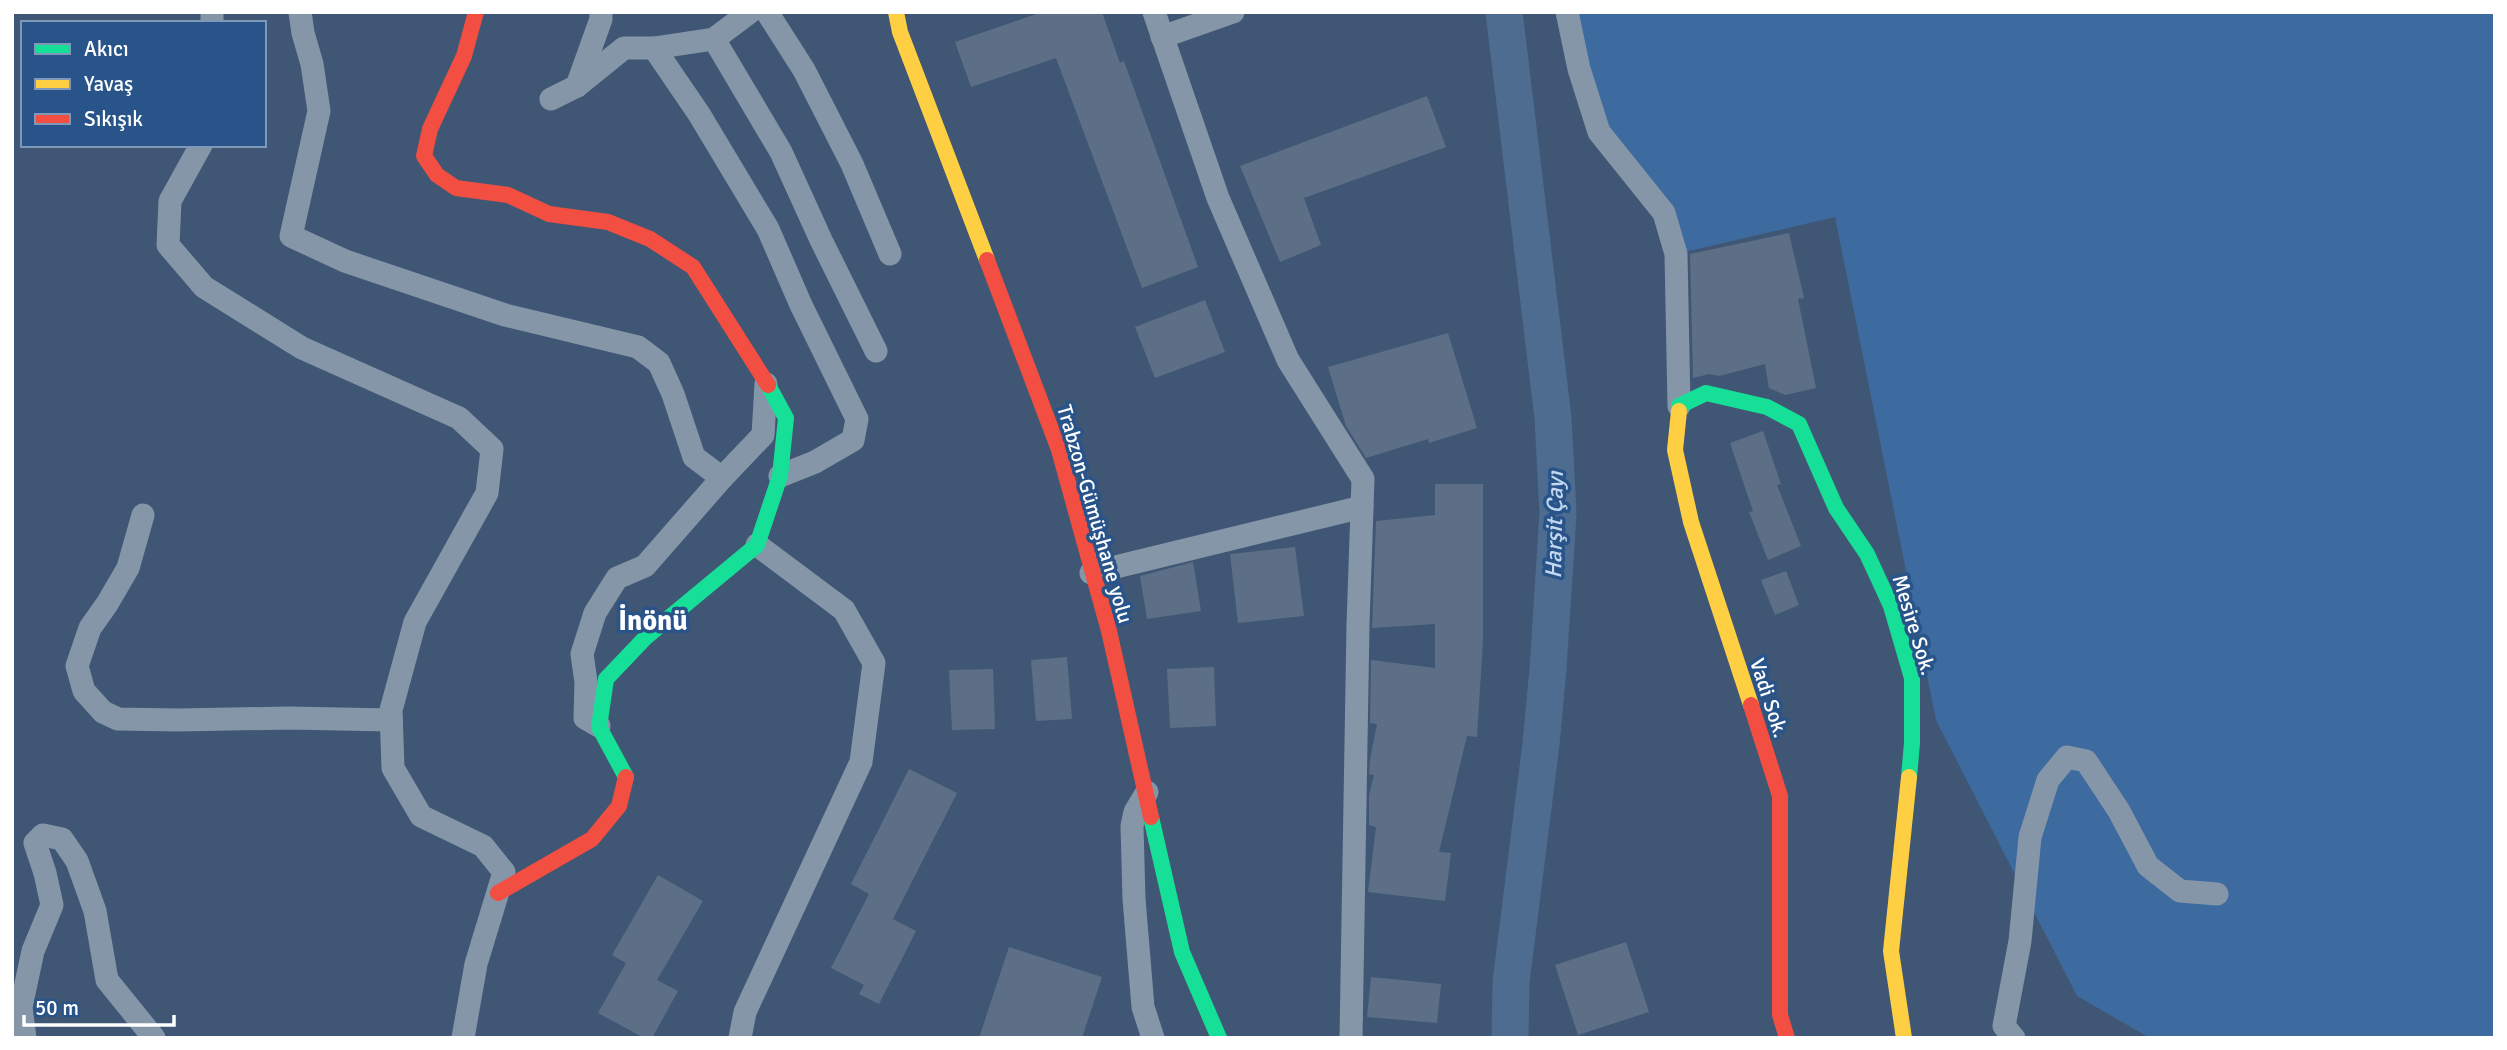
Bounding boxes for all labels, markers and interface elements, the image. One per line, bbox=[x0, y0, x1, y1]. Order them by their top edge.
legend bbox=[21, 21, 266, 147]
text: Akıcı bbox=[84, 36, 129, 62]
text: Yavaş bbox=[84, 71, 133, 97]
text: Sıkışık bbox=[84, 106, 143, 132]
street label: Trabzon-Gümüşhane yolu bbox=[1051, 402, 1139, 626]
water label: Harşit Çayı bbox=[1539, 469, 1570, 579]
street label: Mesire Sok. bbox=[1886, 572, 1942, 678]
district label: İnönü bbox=[618, 604, 688, 638]
street label: Vadi Sok. bbox=[1744, 655, 1794, 741]
scale bar bbox=[24, 984, 175, 1028]
text: 50 m bbox=[35, 995, 79, 1021]

